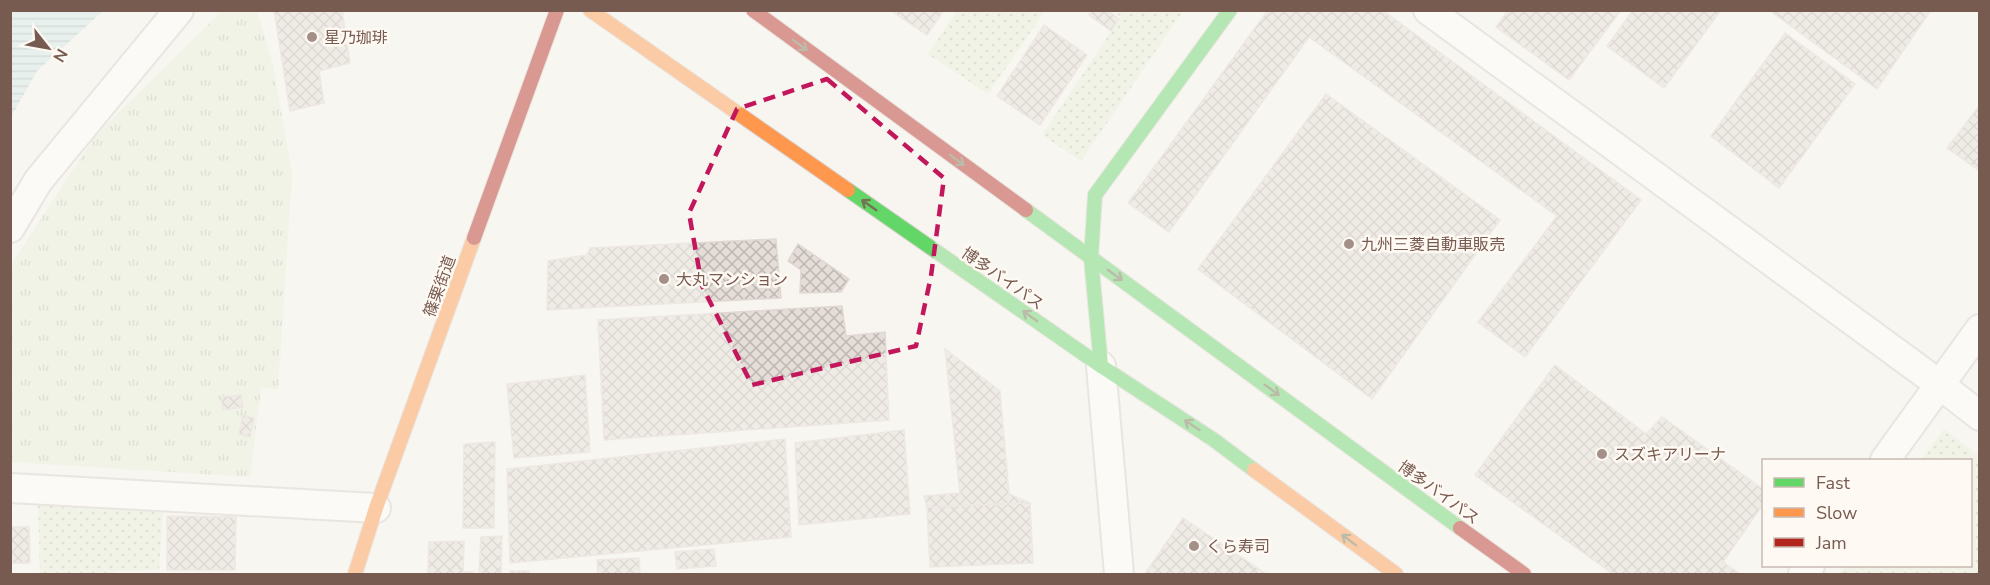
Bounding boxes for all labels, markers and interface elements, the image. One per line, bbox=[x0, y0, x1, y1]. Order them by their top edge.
north arrow bbox=[18, 18, 78, 78]
place label: 星乃珈琲 bbox=[324, 27, 388, 49]
marker: 星乃珈琲 bbox=[305, 30, 319, 44]
one-way arrow bbox=[792, 39, 808, 51]
text: N bbox=[47, 44, 73, 66]
one-way arrow bbox=[949, 154, 965, 166]
one-way arrow bbox=[862, 199, 878, 211]
place label: 九州三菱自動車販売 bbox=[1361, 234, 1505, 256]
marker: 九州三菱自動車販売 bbox=[1342, 237, 1356, 251]
street label: 博多バイパス bbox=[957, 242, 1048, 315]
street label: 篠栗街道 bbox=[419, 253, 461, 320]
place label: 大丸マンション bbox=[676, 269, 788, 291]
one-way arrow bbox=[1106, 269, 1122, 282]
marker: 大丸マンション bbox=[657, 272, 671, 286]
one-way arrow bbox=[1021, 310, 1038, 323]
one-way arrow bbox=[1264, 384, 1280, 397]
one-way arrow bbox=[1184, 419, 1200, 431]
place label: スズキアリーナ bbox=[1614, 444, 1726, 466]
marker: スズキアリーナ bbox=[1595, 447, 1609, 461]
street label: 博多バイパス bbox=[1393, 456, 1484, 530]
legend bbox=[1762, 459, 1972, 567]
text: Fast bbox=[1816, 471, 1851, 495]
text: Slow bbox=[1816, 501, 1857, 525]
text: Jam bbox=[1815, 531, 1847, 555]
one-way arrow bbox=[1342, 533, 1358, 546]
place label: くら寿司 bbox=[1206, 536, 1270, 558]
marker: くら寿司 bbox=[1187, 539, 1201, 553]

